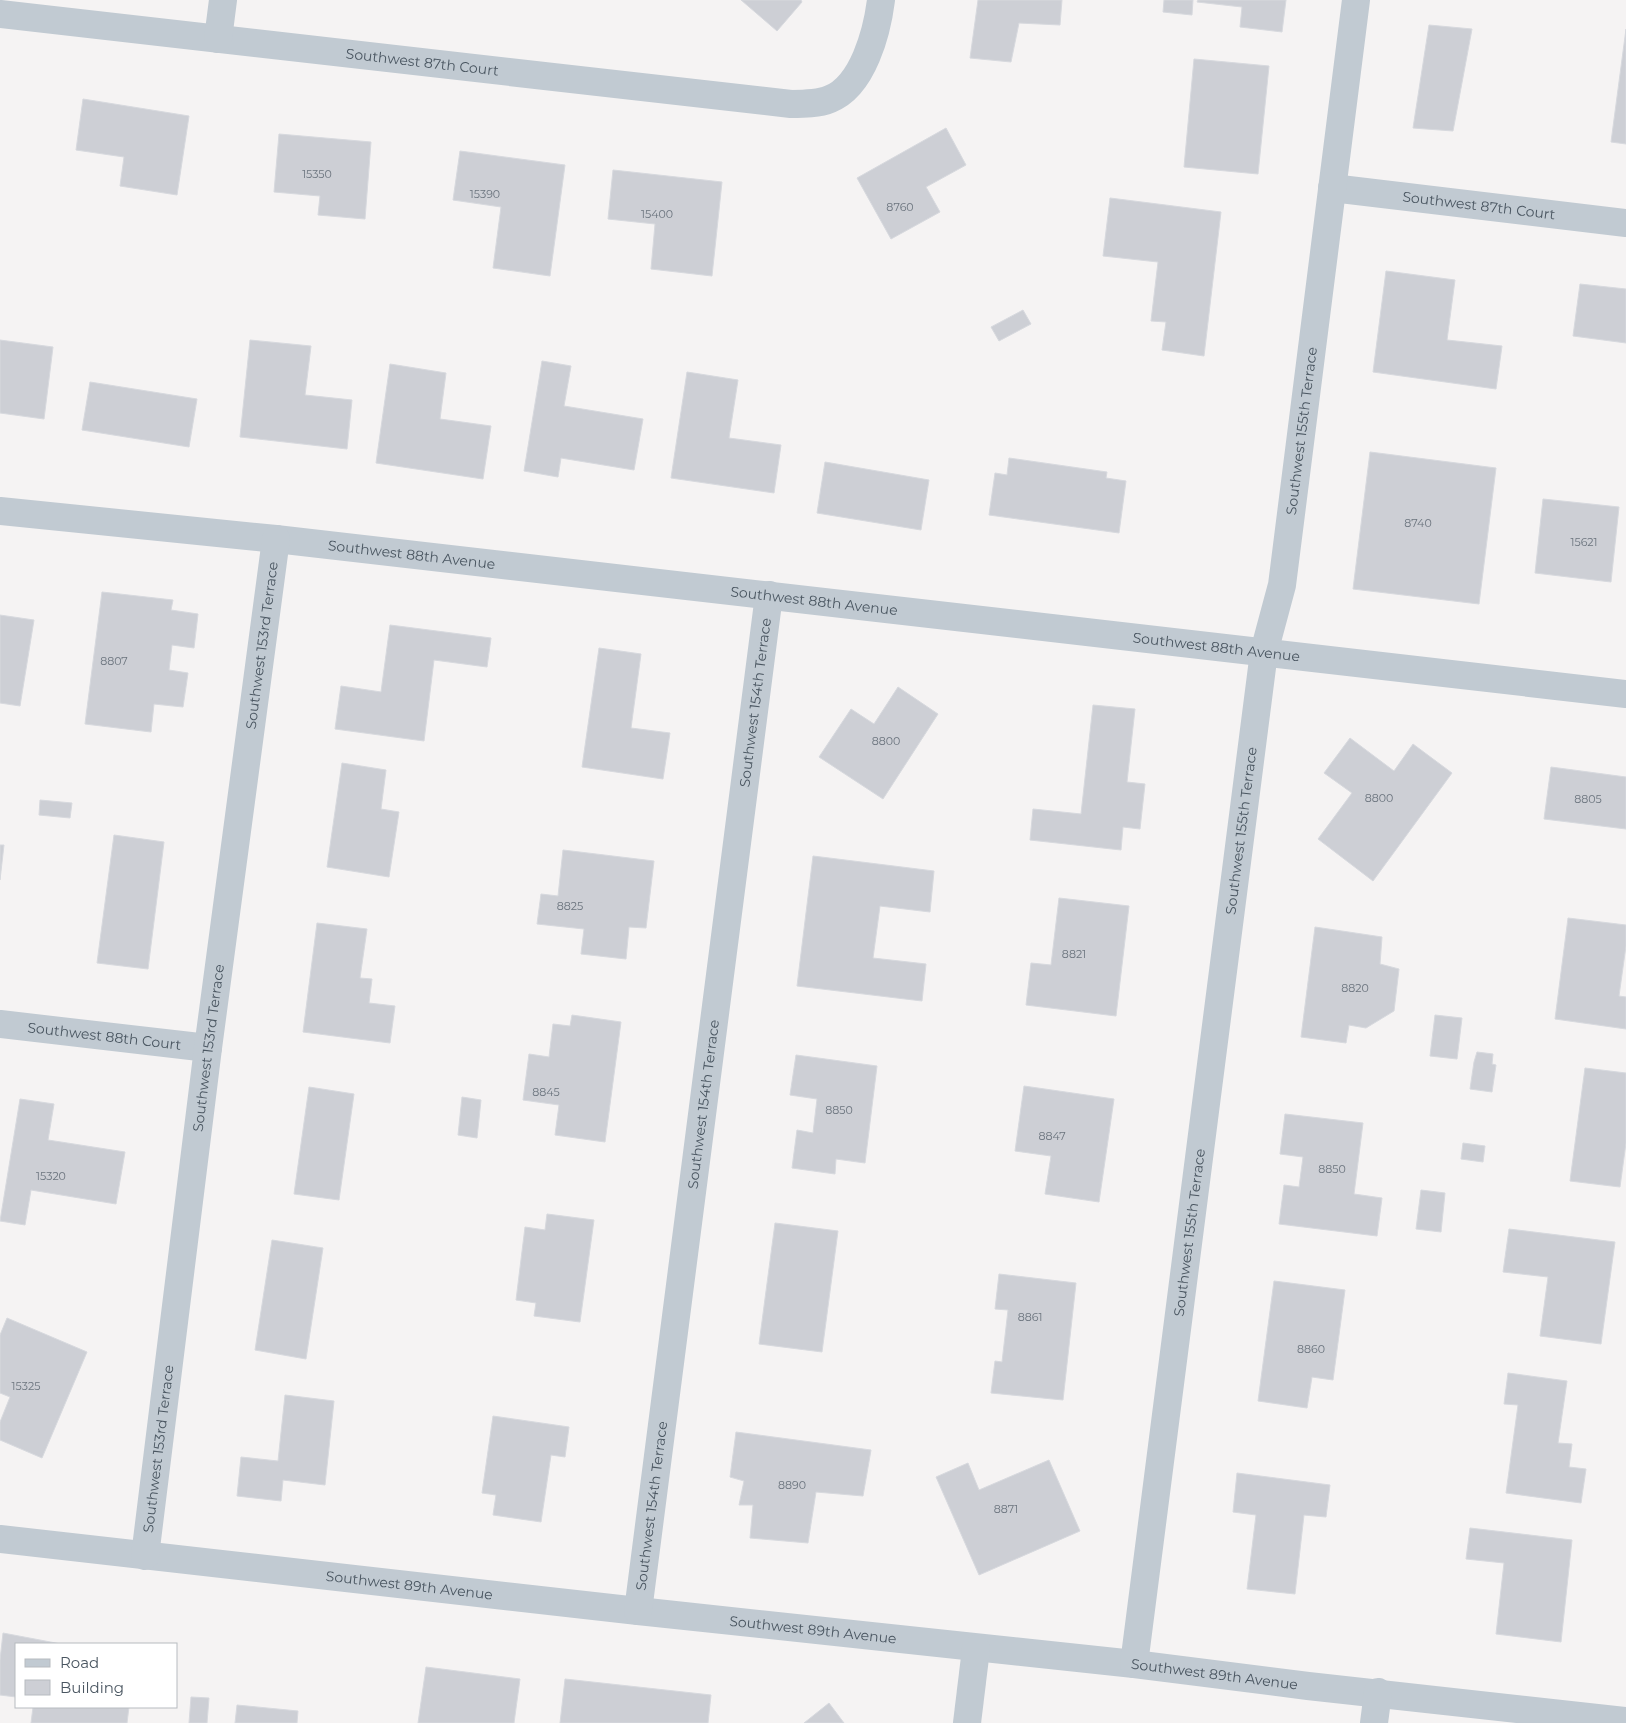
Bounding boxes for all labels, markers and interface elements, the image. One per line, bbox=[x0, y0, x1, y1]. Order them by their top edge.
street label: Southwest 87th Court bbox=[345, 44, 500, 80]
house number: 15350 bbox=[302, 167, 332, 181]
house number: 15390 bbox=[470, 187, 500, 201]
street label: Southwest 87th Court bbox=[1402, 187, 1557, 224]
house number: 8760 bbox=[886, 200, 914, 214]
house number: 15400 bbox=[641, 207, 673, 221]
street label: Southwest 155th Terrace bbox=[1282, 346, 1321, 516]
house number: 8740 bbox=[1404, 516, 1432, 530]
house number: 15621 bbox=[1570, 535, 1598, 549]
street label: Southwest 88th Avenue bbox=[327, 536, 496, 573]
street label: Southwest 153rd Terrace bbox=[242, 561, 282, 730]
street label: Southwest 88th Avenue bbox=[729, 582, 899, 619]
street label: Southwest 154th Terrace bbox=[735, 617, 775, 788]
street label: Southwest 88th Avenue bbox=[1132, 628, 1301, 666]
house number: 8807 bbox=[100, 654, 128, 668]
house number: 8800 bbox=[872, 734, 900, 748]
street label: Southwest 155th Terrace bbox=[1221, 746, 1261, 916]
house number: 8800 bbox=[1365, 791, 1393, 805]
house number: 8805 bbox=[1574, 792, 1602, 806]
house number: 8825 bbox=[557, 899, 583, 913]
house number: 8821 bbox=[1062, 947, 1086, 961]
street label: Southwest 153rd Terrace bbox=[189, 963, 228, 1133]
house number: 8820 bbox=[1341, 981, 1369, 995]
street label: Southwest 88th Court bbox=[26, 1018, 182, 1054]
street label: Southwest 154th Terrace bbox=[684, 1018, 723, 1190]
house number: 8845 bbox=[532, 1085, 560, 1099]
house number: 8850 bbox=[825, 1103, 853, 1117]
house number: 8847 bbox=[1038, 1129, 1066, 1143]
street label: Southwest 155th Terrace bbox=[1170, 1148, 1209, 1318]
house number: 8850 bbox=[1318, 1162, 1346, 1176]
house number: 15320 bbox=[36, 1169, 66, 1183]
house number: 8861 bbox=[1018, 1310, 1042, 1324]
house number: 8860 bbox=[1297, 1342, 1325, 1356]
street label: Southwest 153rd Terrace bbox=[139, 1364, 178, 1534]
house number: 15325 bbox=[12, 1379, 40, 1393]
street label: Southwest 154th Terrace bbox=[632, 1420, 671, 1592]
house number: 8890 bbox=[778, 1478, 806, 1492]
house number: 8871 bbox=[994, 1502, 1018, 1516]
street label: Southwest 89th Avenue bbox=[325, 1567, 494, 1604]
street label: Southwest 89th Avenue bbox=[728, 1612, 897, 1648]
legend bbox=[15, 1643, 178, 1708]
text: Road bbox=[60, 1653, 99, 1672]
street label: Southwest 89th Avenue bbox=[1130, 1655, 1299, 1694]
text: Building bbox=[60, 1678, 124, 1697]

